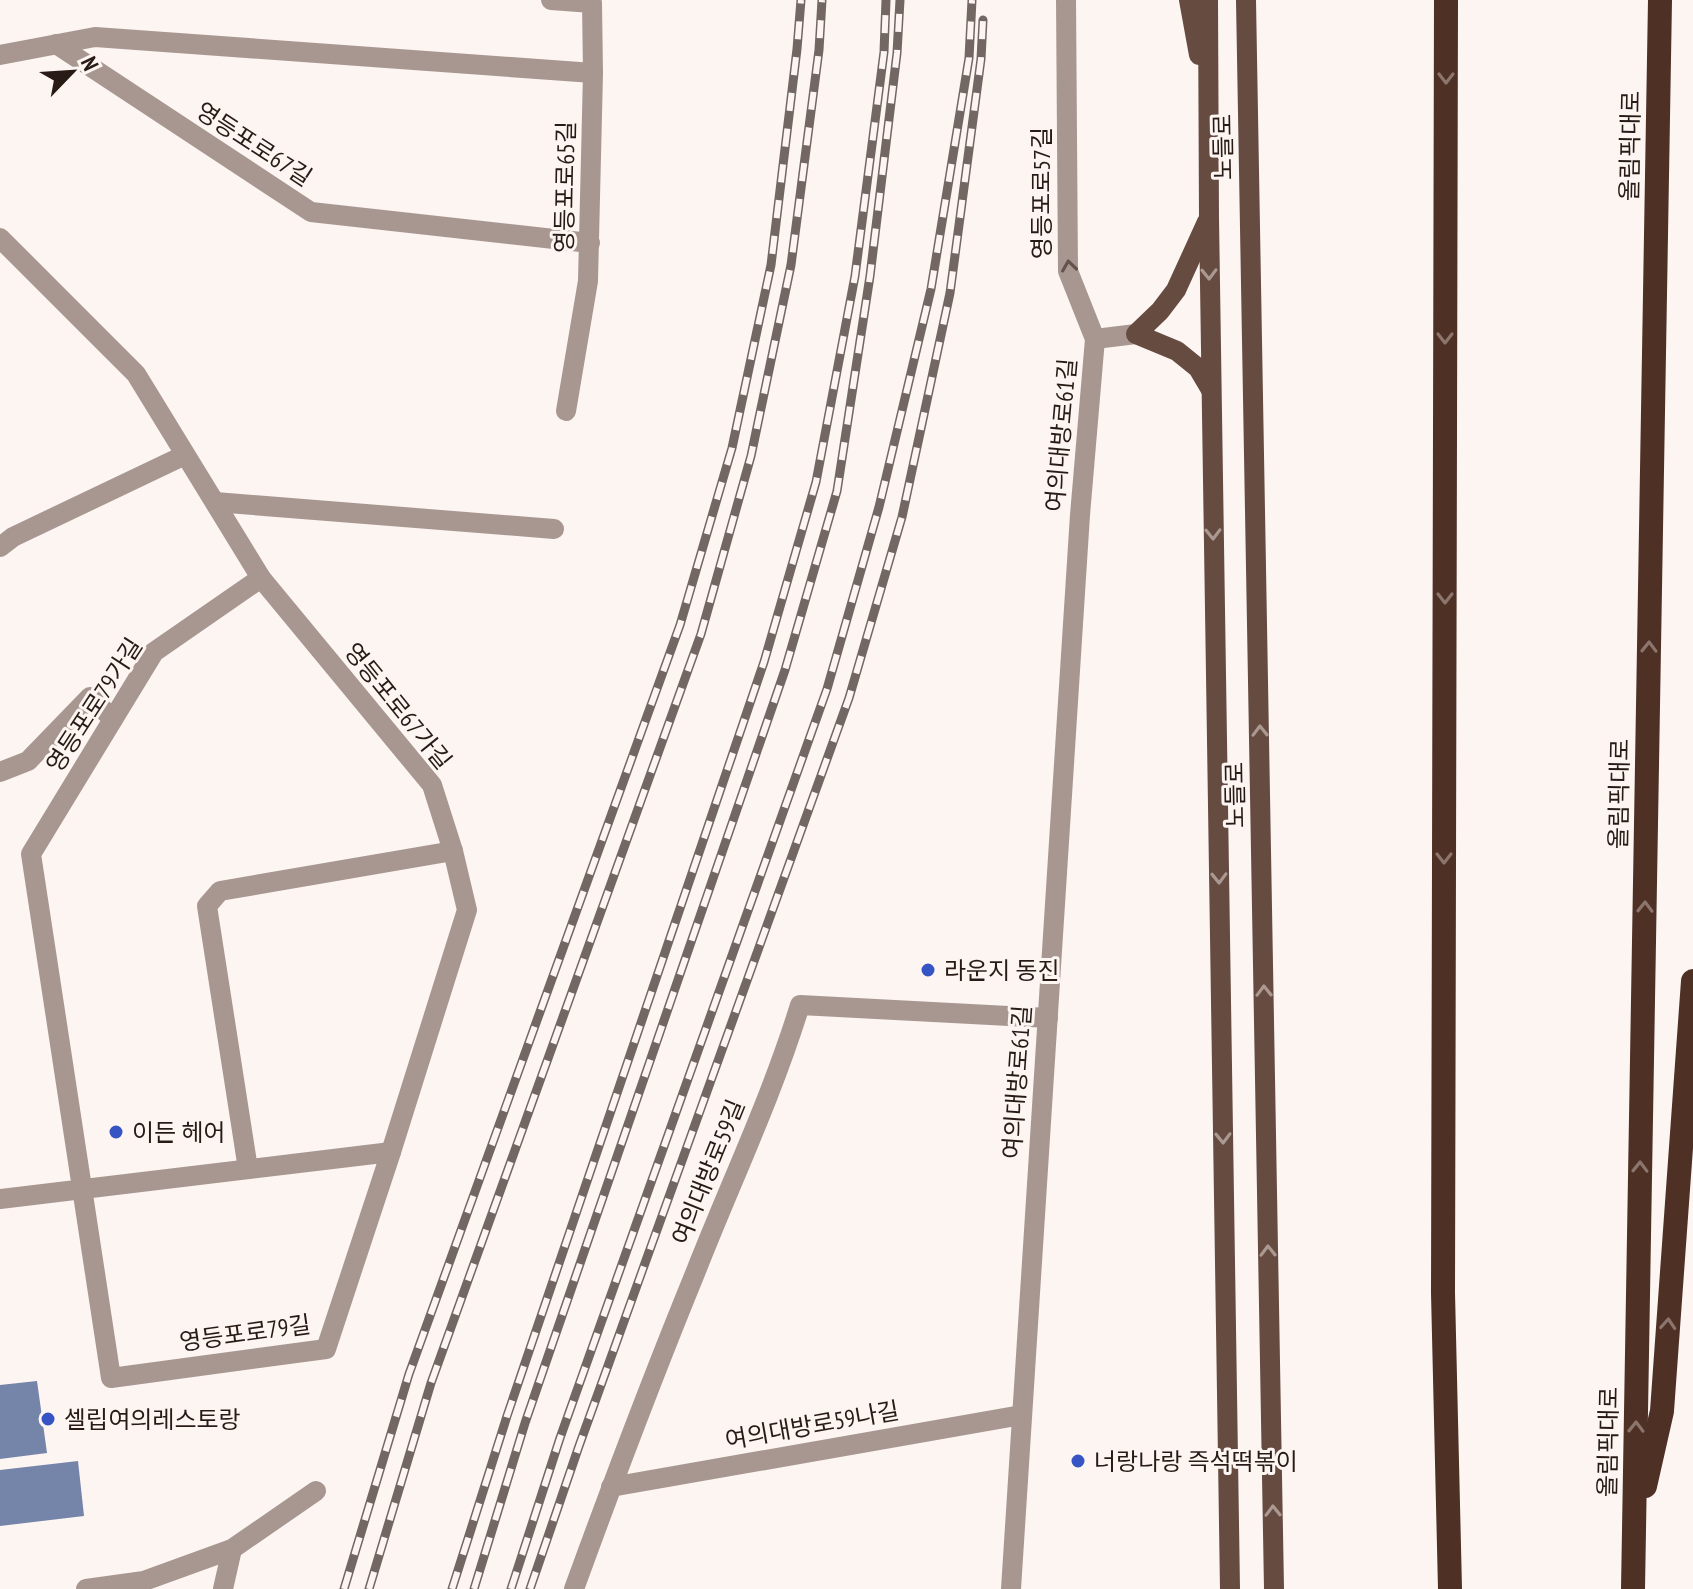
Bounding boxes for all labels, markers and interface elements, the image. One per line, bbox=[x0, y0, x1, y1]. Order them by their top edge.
north arrow bbox=[32, 32, 112, 112]
text: N bbox=[75, 52, 105, 75]
one-way arrow bbox=[1437, 72, 1455, 85]
street label: 올림픽대로 bbox=[1614, 91, 1646, 201]
street label: 영등포로67길 bbox=[190, 95, 318, 193]
street label: 노들로 bbox=[1207, 114, 1239, 180]
street label: 영등포로65길 bbox=[548, 121, 582, 253]
street label: 영등포로57길 bbox=[1026, 127, 1057, 259]
one-way arrow bbox=[1061, 260, 1078, 273]
one-way arrow bbox=[1201, 268, 1218, 281]
one-way arrow bbox=[1436, 332, 1454, 345]
street label: 여의대방로61길 bbox=[1039, 357, 1083, 513]
one-way arrow bbox=[1205, 528, 1222, 541]
one-way arrow bbox=[1436, 592, 1454, 605]
street label: 영등포로79가길 bbox=[39, 632, 149, 778]
street label: 영등포로67가길 bbox=[337, 636, 459, 776]
one-way arrow bbox=[1640, 640, 1658, 653]
one-way arrow bbox=[1251, 724, 1268, 737]
street label: 올림픽대로 bbox=[1603, 739, 1635, 849]
street label: 노들로 bbox=[1219, 762, 1251, 828]
one-way arrow bbox=[1435, 852, 1453, 865]
one-way arrow bbox=[1210, 872, 1228, 885]
one-way arrow bbox=[1636, 900, 1653, 913]
place label: 라운지 동진 bbox=[944, 955, 1060, 986]
marker: 라운지 동진 bbox=[919, 961, 937, 979]
one-way arrow bbox=[1255, 984, 1273, 997]
street label: 여의대방로61길 bbox=[996, 1004, 1038, 1160]
street label: 여의대방로59길 bbox=[665, 1095, 751, 1249]
place label: 이든 헤어 bbox=[132, 1117, 225, 1148]
marker: 이든 헤어 bbox=[107, 1123, 125, 1141]
one-way arrow bbox=[1214, 1132, 1232, 1145]
one-way arrow bbox=[1631, 1160, 1649, 1173]
one-way arrow bbox=[1260, 1244, 1277, 1257]
street label: 영등포로79길 bbox=[177, 1308, 313, 1358]
one-way arrow bbox=[1659, 1317, 1676, 1330]
street label: 올림픽대로 bbox=[1592, 1387, 1624, 1497]
street label: 여의대방로59나길 bbox=[723, 1394, 901, 1456]
place label: 셀립여의레스토랑 bbox=[64, 1404, 241, 1435]
marker: 셀립여의레스토랑 bbox=[39, 1410, 57, 1428]
one-way arrow bbox=[1627, 1420, 1645, 1433]
place label: 너랑나랑 즉석떡볶이 bbox=[1094, 1446, 1298, 1477]
marker: 너랑나랑 즉석떡볶이 bbox=[1069, 1452, 1087, 1470]
one-way arrow bbox=[1264, 1504, 1282, 1517]

